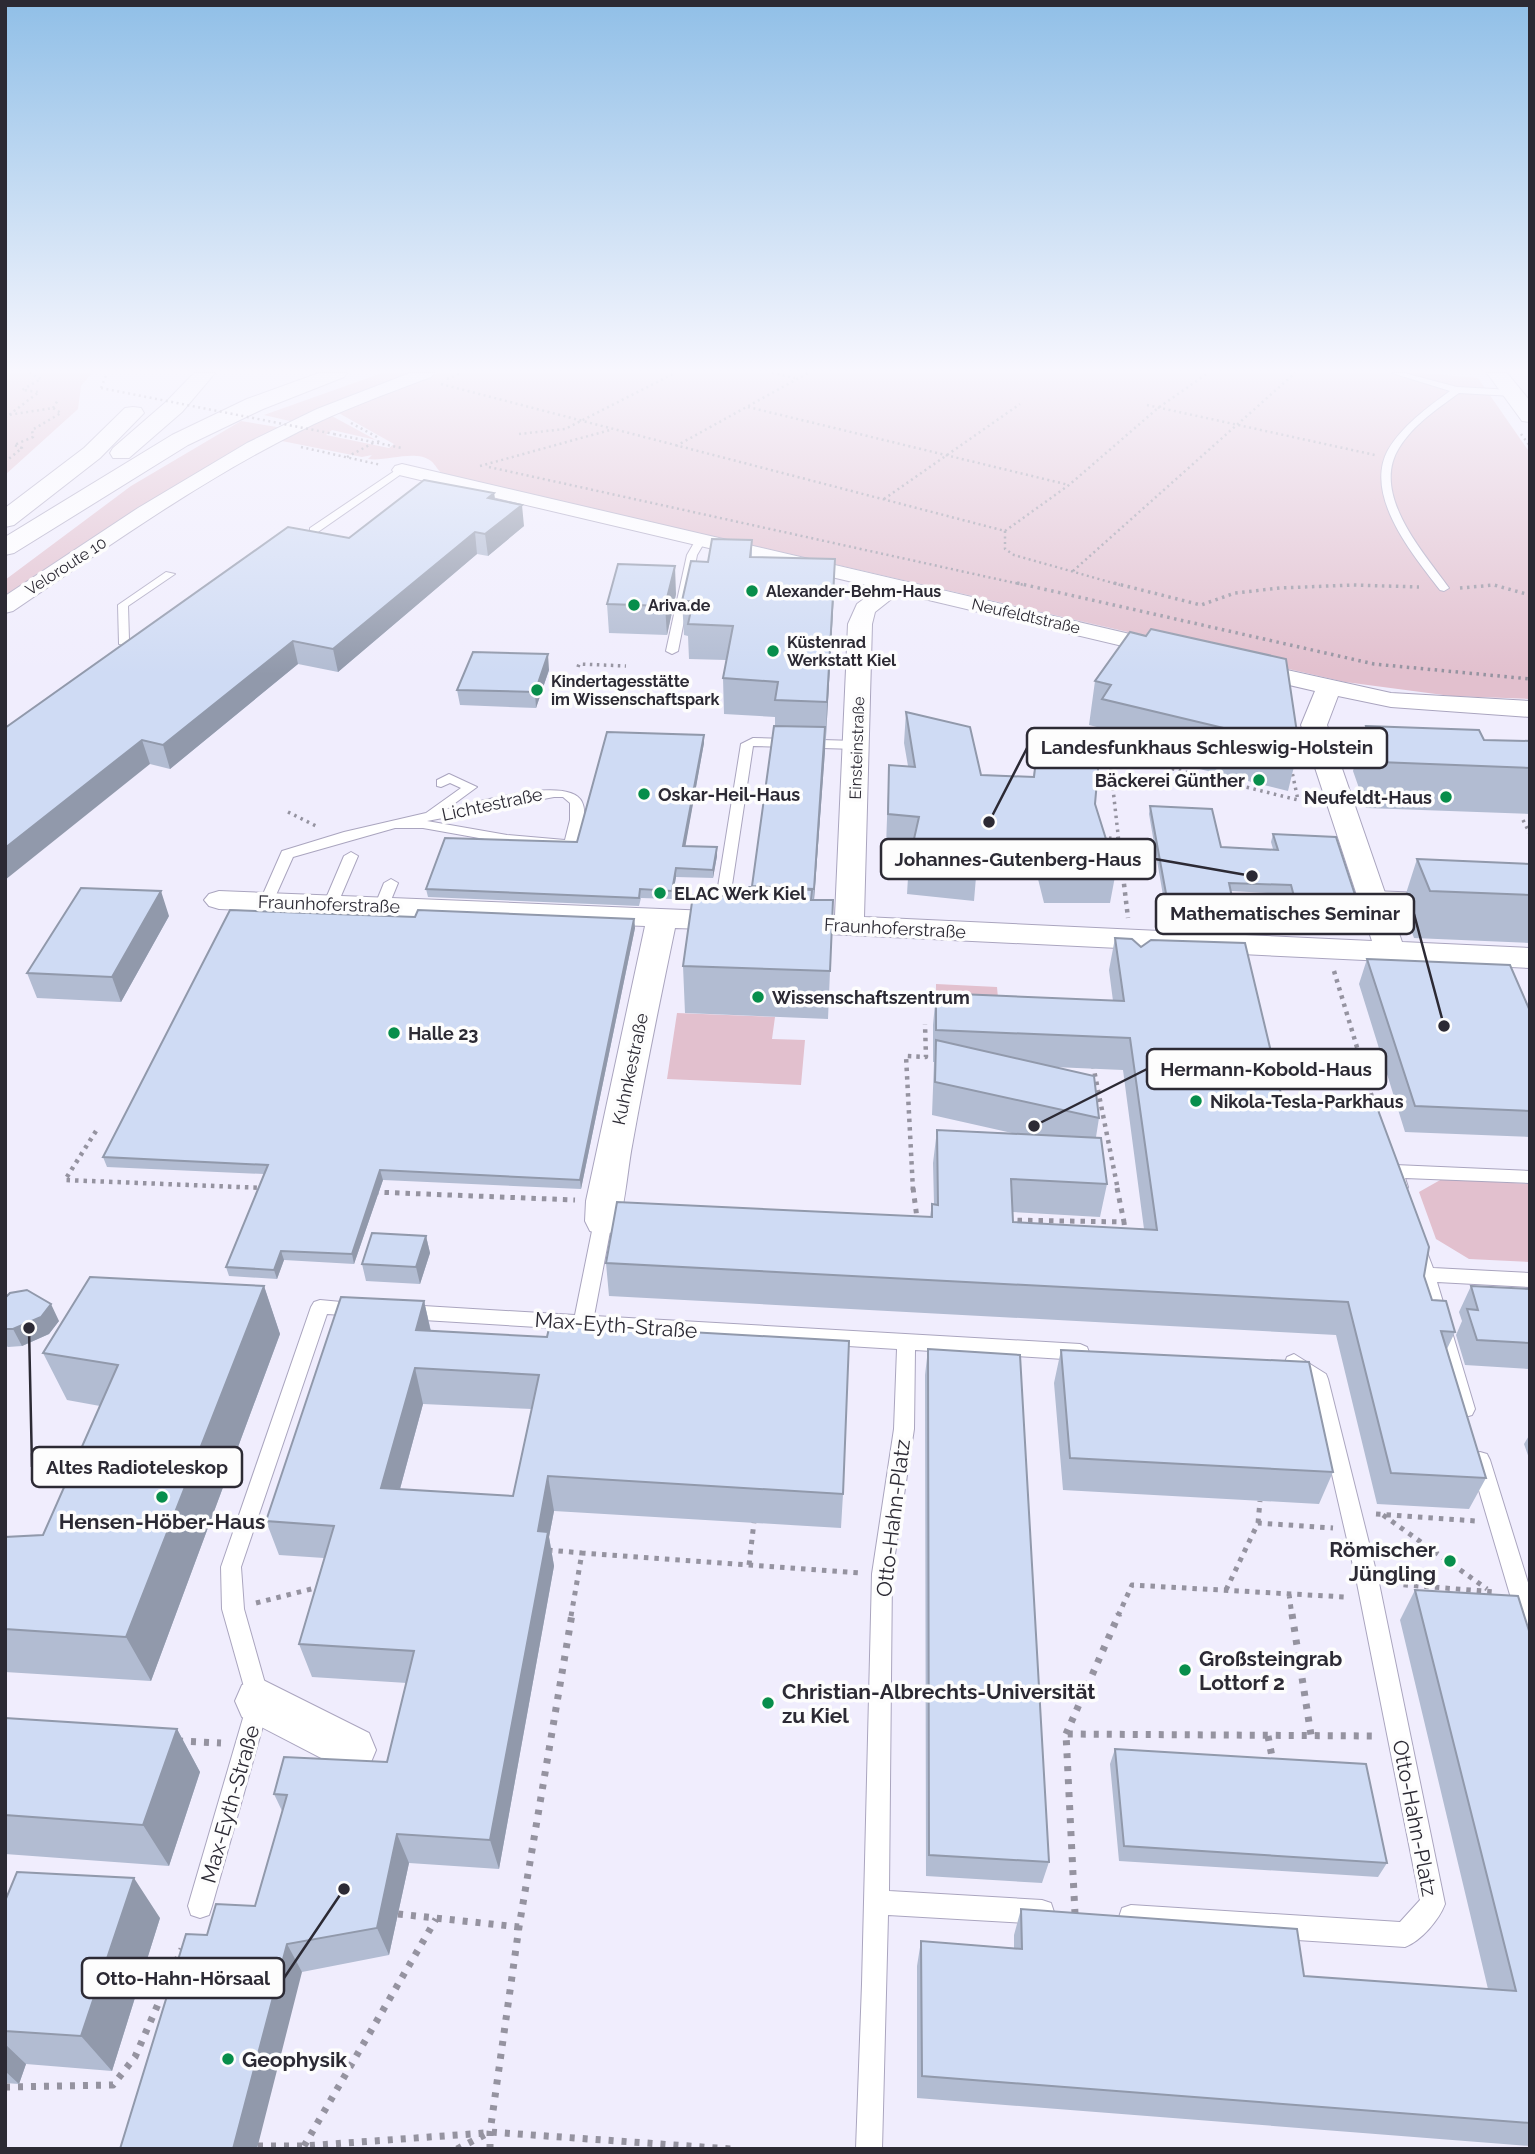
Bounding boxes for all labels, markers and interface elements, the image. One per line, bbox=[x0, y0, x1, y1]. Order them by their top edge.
street label: Veloroute 10 bbox=[22, 533, 110, 599]
place label: Alexander-Behm-Haus bbox=[766, 582, 941, 601]
marker: Alexander-Behm-Haus bbox=[744, 583, 760, 599]
street label: Neufeldtstraße bbox=[970, 594, 1082, 638]
place label: Ariva.de bbox=[648, 596, 711, 615]
marker: Ariva.de bbox=[626, 597, 642, 613]
place label: Küstenrad Werkstatt Kiel bbox=[787, 633, 897, 670]
marker: Küstenrad Werkstatt Kiel bbox=[765, 643, 781, 659]
place label: Kindertagesstätte im Wissenschaftspark bbox=[551, 672, 719, 709]
marker: Kindertagesstätte im Wissenschaftspark bbox=[529, 682, 545, 698]
street label: Einsteinstraße bbox=[846, 696, 868, 800]
callout: Landesfunkhaus Schleswig-Holstein bbox=[1027, 728, 1387, 768]
text: Landesfunkhaus Schleswig-Holstein bbox=[1041, 736, 1373, 758]
place label: Bäckerei Günther bbox=[1095, 770, 1245, 791]
marker: Bäckerei Günther bbox=[1251, 772, 1267, 788]
street label: Lichtestraße bbox=[440, 783, 545, 825]
place label: Oskar-Heil-Haus bbox=[658, 784, 800, 805]
marker: Oskar-Heil-Haus bbox=[636, 786, 652, 802]
place label: Neufeldt-Haus bbox=[1304, 787, 1432, 808]
marker: Neufeldt-Haus bbox=[1438, 789, 1454, 805]
callout: Johannes-Gutenberg-Haus bbox=[881, 839, 1155, 879]
text: Johannes-Gutenberg-Haus bbox=[895, 848, 1141, 870]
place label: ELAC Werk Kiel bbox=[674, 883, 806, 904]
marker: ELAC Werk Kiel bbox=[652, 885, 668, 901]
street label: Fraunhoferstraße bbox=[258, 891, 401, 917]
callout: Mathematisches Seminar bbox=[1156, 894, 1414, 934]
text: Mathematisches Seminar bbox=[1170, 902, 1401, 924]
street label: Fraunhoferstraße bbox=[824, 914, 967, 942]
place label: Wissenschaftszentrum bbox=[772, 987, 970, 1008]
marker: Wissenschaftszentrum bbox=[750, 989, 766, 1005]
street label: Kuhnkestraße bbox=[608, 1011, 652, 1127]
place label: Halle 23 bbox=[408, 1023, 478, 1044]
marker: Halle 23 bbox=[386, 1025, 402, 1041]
callout: Hermann-Kobold-Haus bbox=[1147, 1049, 1386, 1089]
text: Hermann-Kobold-Haus bbox=[1160, 1058, 1372, 1080]
place label: Nikola-Tesla-Parkhaus bbox=[1210, 1091, 1404, 1112]
marker: Nikola-Tesla-Parkhaus bbox=[1188, 1093, 1204, 1109]
street label: Max-Eyth-Straße bbox=[534, 1307, 698, 1343]
street label: Otto-Hahn-Platz bbox=[871, 1438, 915, 1598]
callout: Altes Radioteleskop bbox=[32, 1447, 242, 1487]
text: Altes Radioteleskop bbox=[46, 1456, 228, 1478]
marker: Hensen-Höber-Haus bbox=[154, 1489, 170, 1505]
place label: Hensen-Höber-Haus bbox=[59, 1509, 265, 1534]
place label: Römischer Jüngling bbox=[1329, 1537, 1436, 1586]
marker: Römischer Jüngling bbox=[1442, 1553, 1458, 1569]
place label: Großsteingrab Lottorf 2 bbox=[1199, 1646, 1342, 1695]
marker: Großsteingrab Lottorf 2 bbox=[1177, 1662, 1193, 1678]
place label: Christian-Albrechts-Universität zu Kiel bbox=[782, 1679, 1095, 1728]
marker: Christian-Albrechts-Universität zu Kiel bbox=[760, 1695, 776, 1711]
street label: Max-Eyth-Straße bbox=[196, 1722, 264, 1886]
street label: Otto-Hahn-Platz bbox=[1388, 1738, 1442, 1898]
callout: Otto-Hahn-Hörsaal bbox=[82, 1958, 284, 1998]
text: Otto-Hahn-Hörsaal bbox=[96, 1967, 271, 1989]
place label: Geophysik bbox=[242, 2047, 347, 2072]
marker: Geophysik bbox=[220, 2051, 236, 2067]

